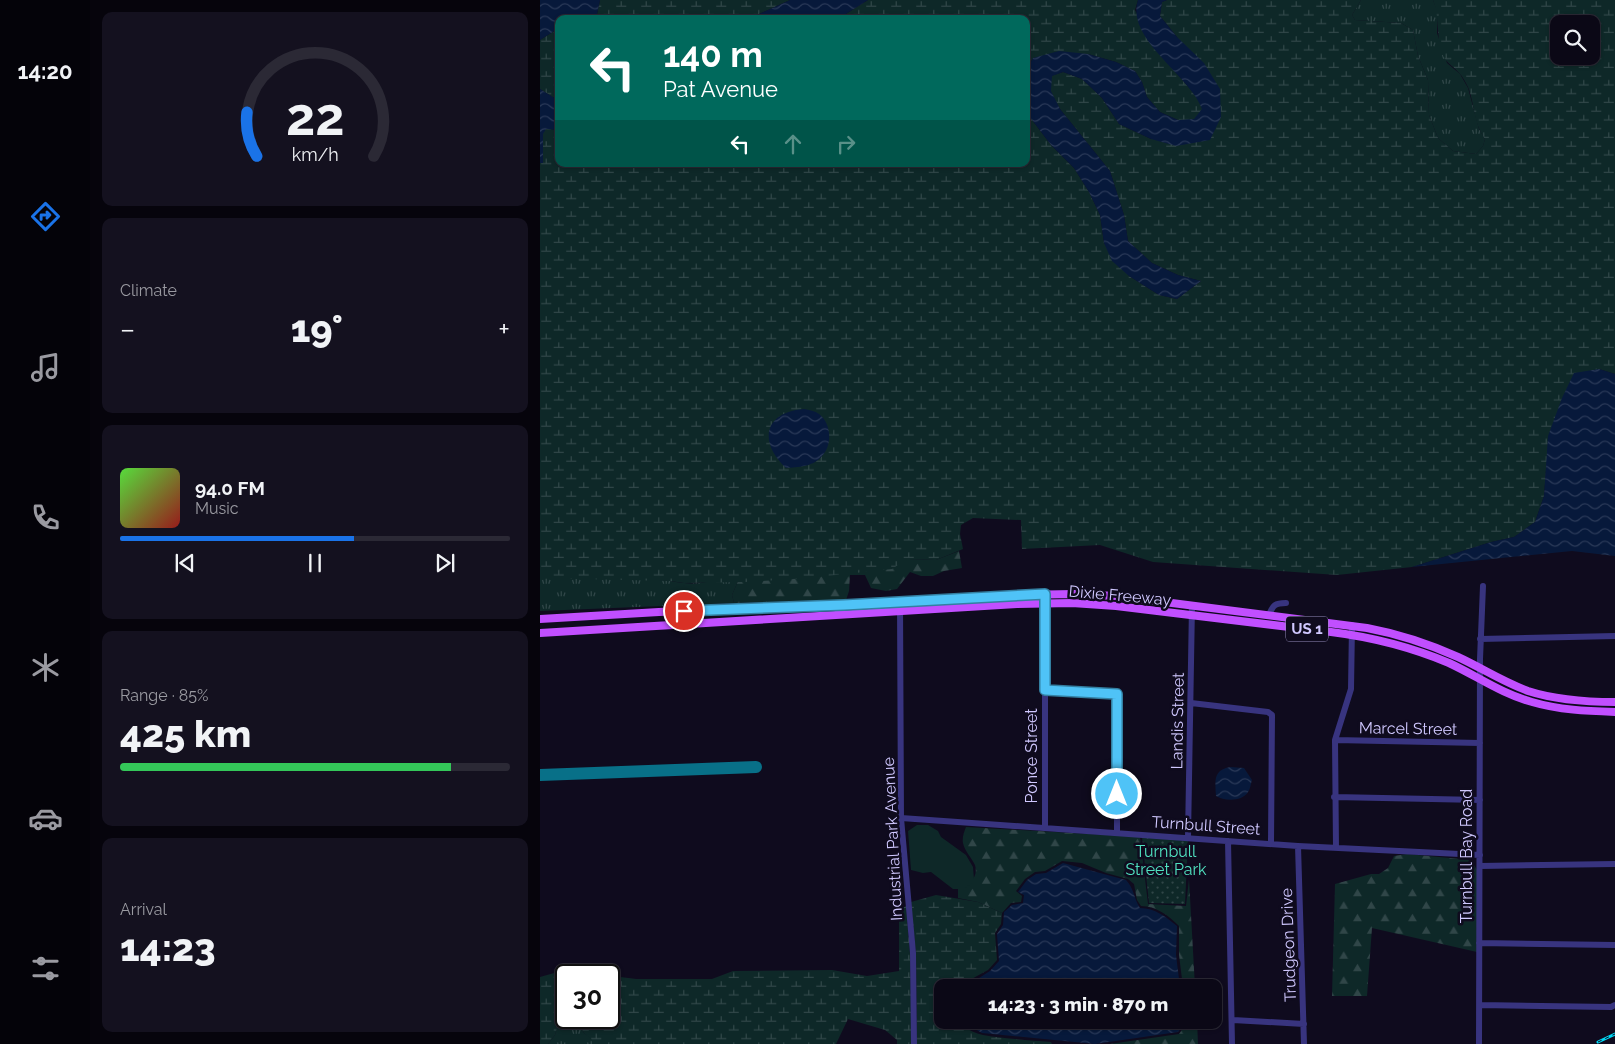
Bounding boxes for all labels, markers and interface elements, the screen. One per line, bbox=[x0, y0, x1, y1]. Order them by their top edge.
map controls bbox=[1550, 15, 1600, 65]
button: search bbox=[1550, 15, 1600, 65]
text: 140 m bbox=[663, 34, 763, 75]
icon: left bbox=[580, 35, 645, 100]
text: 14:20 bbox=[18, 58, 72, 84]
text: Pat Avenue bbox=[663, 76, 778, 102]
text: 22 bbox=[286, 86, 344, 147]
icon: left bbox=[726, 130, 754, 158]
icon: ahead bbox=[779, 130, 807, 158]
icon: right bbox=[832, 130, 860, 158]
text: km/h bbox=[291, 144, 339, 165]
icon: directions bbox=[28, 199, 63, 234]
text: Climate bbox=[120, 281, 177, 300]
text: 19° bbox=[291, 306, 343, 351]
text: − bbox=[120, 313, 135, 346]
text: + bbox=[498, 313, 510, 346]
icon: music bbox=[28, 350, 63, 385]
text: 94.0 FM bbox=[195, 477, 265, 499]
text: Music bbox=[195, 499, 239, 518]
icon: phone bbox=[28, 500, 63, 535]
icon: previous bbox=[171, 549, 199, 577]
icon: pause bbox=[301, 549, 329, 577]
icon: next bbox=[431, 549, 459, 577]
street label: Dixie Freeway bbox=[1068, 582, 1172, 609]
pin bbox=[663, 590, 705, 632]
icon: arrive bbox=[670, 597, 698, 625]
road number: US 1 bbox=[1286, 616, 1328, 642]
icon: climate bbox=[28, 650, 63, 685]
street label: Landis Street bbox=[1167, 672, 1188, 770]
text: Range · 85% bbox=[120, 686, 208, 705]
street label: Ponce Street bbox=[1022, 708, 1041, 804]
text: 425 km bbox=[120, 711, 251, 756]
street label: Marcel Street bbox=[1359, 718, 1458, 739]
street label: Industrial Park Avenue bbox=[879, 757, 906, 921]
position arrow bbox=[1090, 767, 1142, 819]
street label: Turnbull Bay Road bbox=[1457, 789, 1476, 923]
icon: car bbox=[28, 801, 63, 836]
street label: Turnbull Street bbox=[1151, 812, 1262, 839]
park label: Turnbull Street Park bbox=[1125, 842, 1207, 879]
street label: Trudgeon Drive bbox=[1277, 888, 1300, 1002]
text: Arrival bbox=[120, 900, 167, 919]
text: 14:23 bbox=[120, 925, 216, 970]
icon: filters bbox=[28, 951, 63, 986]
speed limit sign: 30 bbox=[555, 964, 620, 1029]
text: 14:23 · 3 min · 870 m bbox=[988, 993, 1168, 1015]

